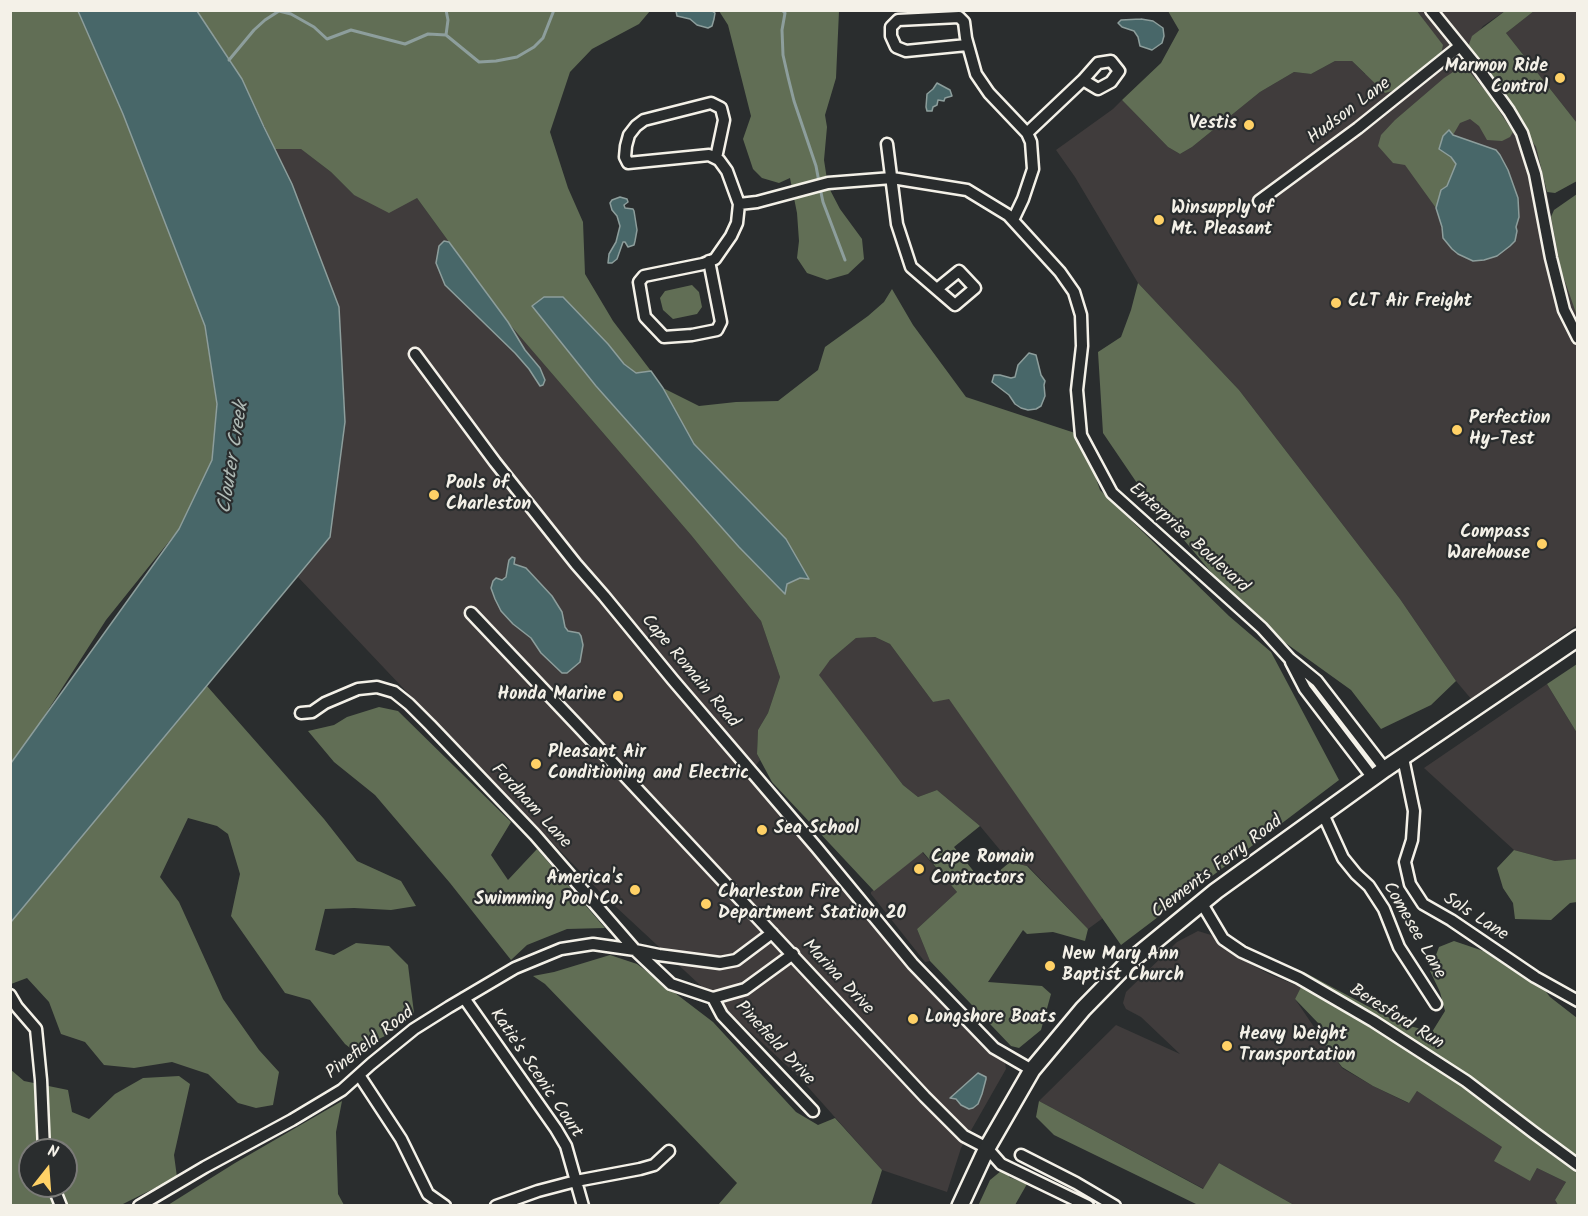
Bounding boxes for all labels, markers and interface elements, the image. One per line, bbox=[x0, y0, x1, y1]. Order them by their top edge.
place label: Marmon Ride Control bbox=[1445, 57, 1548, 100]
marker: Marmon Ride Control bbox=[1553, 71, 1567, 85]
street label: Hudson Lane bbox=[1304, 74, 1396, 150]
place label: Vestis bbox=[1189, 114, 1237, 136]
marker: Vestis bbox=[1242, 118, 1256, 132]
place label: Winsupply of Mt. Pleasant bbox=[1171, 199, 1273, 242]
marker: Winsupply of Mt. Pleasant bbox=[1152, 213, 1166, 227]
place label: CLT Air Freight bbox=[1348, 292, 1472, 314]
marker: CLT Air Freight bbox=[1329, 296, 1343, 310]
water label: Clouter Creek bbox=[214, 400, 256, 516]
place label: Perfection Hy-Test bbox=[1469, 409, 1551, 452]
marker: Perfection Hy-Test bbox=[1450, 423, 1464, 437]
place label: Pools of Charleston bbox=[446, 474, 531, 516]
street label: Enterprise Boulevard bbox=[1123, 479, 1253, 599]
marker: Pools of Charleston bbox=[427, 488, 441, 502]
place label: Compass Warehouse bbox=[1447, 523, 1530, 566]
marker: Compass Warehouse bbox=[1535, 537, 1549, 551]
street label: Cape Romain Road bbox=[635, 611, 743, 733]
place label: Honda Marine bbox=[498, 685, 606, 707]
marker: Honda Marine bbox=[611, 689, 625, 703]
place label: Pleasant Air Conditioning and Electric bbox=[548, 743, 749, 786]
marker: Pleasant Air Conditioning and Electric bbox=[529, 757, 543, 771]
street label: Fordham Lane bbox=[485, 760, 575, 854]
street label: Clements Ferry Road bbox=[1148, 812, 1288, 924]
place label: Sea School bbox=[774, 819, 859, 841]
marker: Sea School bbox=[755, 823, 769, 837]
place label: Cape Romain Contractors bbox=[931, 848, 1034, 890]
marker: Cape Romain Contractors bbox=[912, 862, 926, 876]
place label: America's Swimming Pool Co. bbox=[474, 869, 623, 912]
street label: Comesee Lane bbox=[1377, 879, 1449, 983]
marker: America's Swimming Pool Co. bbox=[628, 883, 642, 897]
place label: Charleston Fire Department Station 20 bbox=[718, 883, 906, 926]
street label: Sols Lane bbox=[1439, 889, 1511, 947]
marker: Charleston Fire Department Station 20 bbox=[699, 897, 713, 911]
street label: Marina Drive bbox=[796, 936, 878, 1020]
place label: New Mary Ann Baptist Church bbox=[1062, 945, 1184, 988]
marker: New Mary Ann Baptist Church bbox=[1043, 959, 1057, 973]
street label: Beresford Run bbox=[1345, 980, 1447, 1056]
street label: Pinefield Drive bbox=[729, 997, 819, 1091]
street label: Pinefield Road bbox=[323, 1003, 419, 1085]
street label: Katie's Scenic Court bbox=[484, 1005, 586, 1143]
place label: Longshore Boats bbox=[925, 1008, 1056, 1030]
marker: Longshore Boats bbox=[906, 1012, 920, 1026]
place label: Heavy Weight Transportation bbox=[1239, 1025, 1356, 1068]
marker: Heavy Weight Transportation bbox=[1220, 1039, 1234, 1053]
north arrow bbox=[18, 1138, 78, 1198]
text: N bbox=[44, 1139, 61, 1166]

